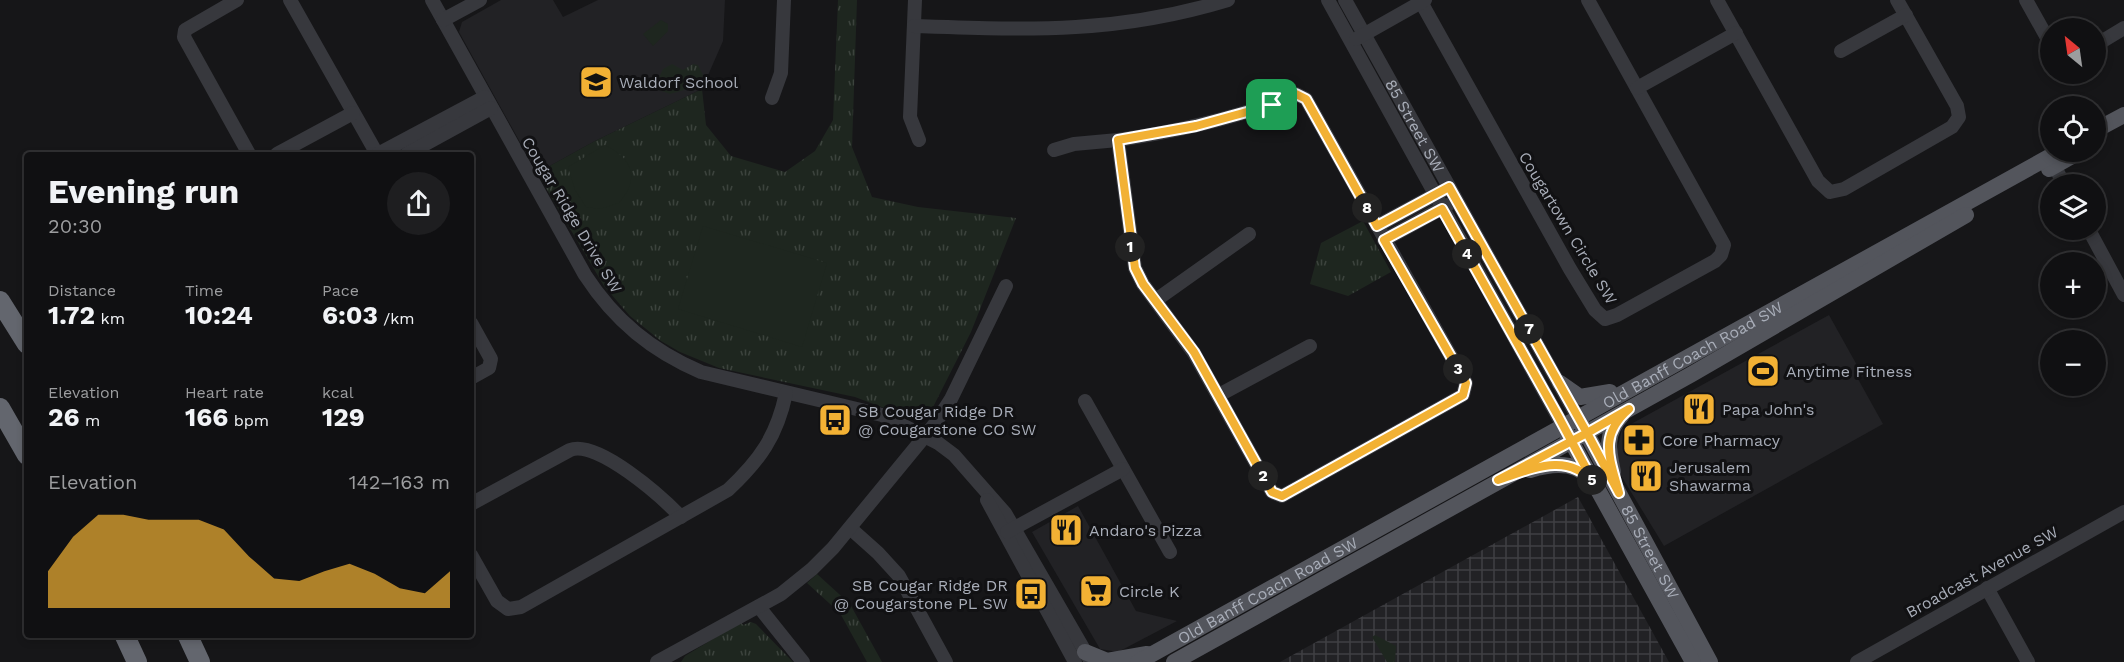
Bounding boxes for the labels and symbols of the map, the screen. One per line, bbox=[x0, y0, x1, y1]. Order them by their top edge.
north arrow bbox=[2040, 18, 2106, 84]
school or university icon: Waldorf School bbox=[578, 64, 614, 100]
place label: Waldorf School bbox=[619, 73, 738, 92]
street label: 85 Street SW bbox=[1382, 76, 1449, 176]
pin bbox=[1246, 79, 1297, 130]
street label: Cougar Ridge Drive SW bbox=[518, 134, 626, 296]
street label: Cougartown Circle SW bbox=[1515, 148, 1621, 308]
pin: 8 bbox=[1352, 193, 1382, 223]
pin: 1 bbox=[1115, 232, 1145, 262]
pin: 4 bbox=[1452, 239, 1482, 269]
street label: Old Banff Coach Road SW bbox=[1599, 297, 1786, 412]
pin: 7 bbox=[1514, 314, 1544, 344]
sports icon: Anytime Fitness bbox=[1745, 353, 1781, 389]
pin: 3 bbox=[1443, 354, 1473, 384]
place label: Anytime Fitness bbox=[1786, 362, 1912, 381]
restaurant icon: Papa John's bbox=[1681, 391, 1717, 427]
place label: Papa John's bbox=[1722, 400, 1815, 419]
bus stop icon: SB Cougar Ridge DR @ Cougarstone CO SW bbox=[817, 402, 853, 438]
place label: SB Cougar Ridge DR @ Cougarstone CO SW bbox=[858, 402, 1036, 439]
pharmacy icon: Core Pharmacy bbox=[1621, 422, 1657, 458]
place label: Core Pharmacy bbox=[1662, 431, 1781, 450]
restaurant icon: Jerusalem Shawarma bbox=[1628, 458, 1664, 494]
place label: Jerusalem Shawarma bbox=[1669, 458, 1751, 495]
pin: 2 bbox=[1248, 461, 1278, 491]
pin: 5 bbox=[1577, 465, 1607, 495]
street label: 85 Street SW bbox=[1617, 501, 1683, 602]
restaurant icon: Andaro's Pizza bbox=[1048, 512, 1084, 548]
place label: Andaro's Pizza bbox=[1089, 521, 1202, 540]
street label: Broadcast Avenue SW bbox=[1903, 522, 2061, 622]
street label: Old Banff Coach Road SW bbox=[1174, 533, 1361, 648]
supermarket icon: Circle K bbox=[1078, 573, 1114, 609]
place label: SB Cougar Ridge DR @ Cougarstone PL SW bbox=[834, 576, 1008, 613]
bus stop icon: SB Cougar Ridge DR @ Cougarstone PL SW bbox=[1013, 576, 1049, 612]
place label: Circle K bbox=[1119, 582, 1180, 601]

